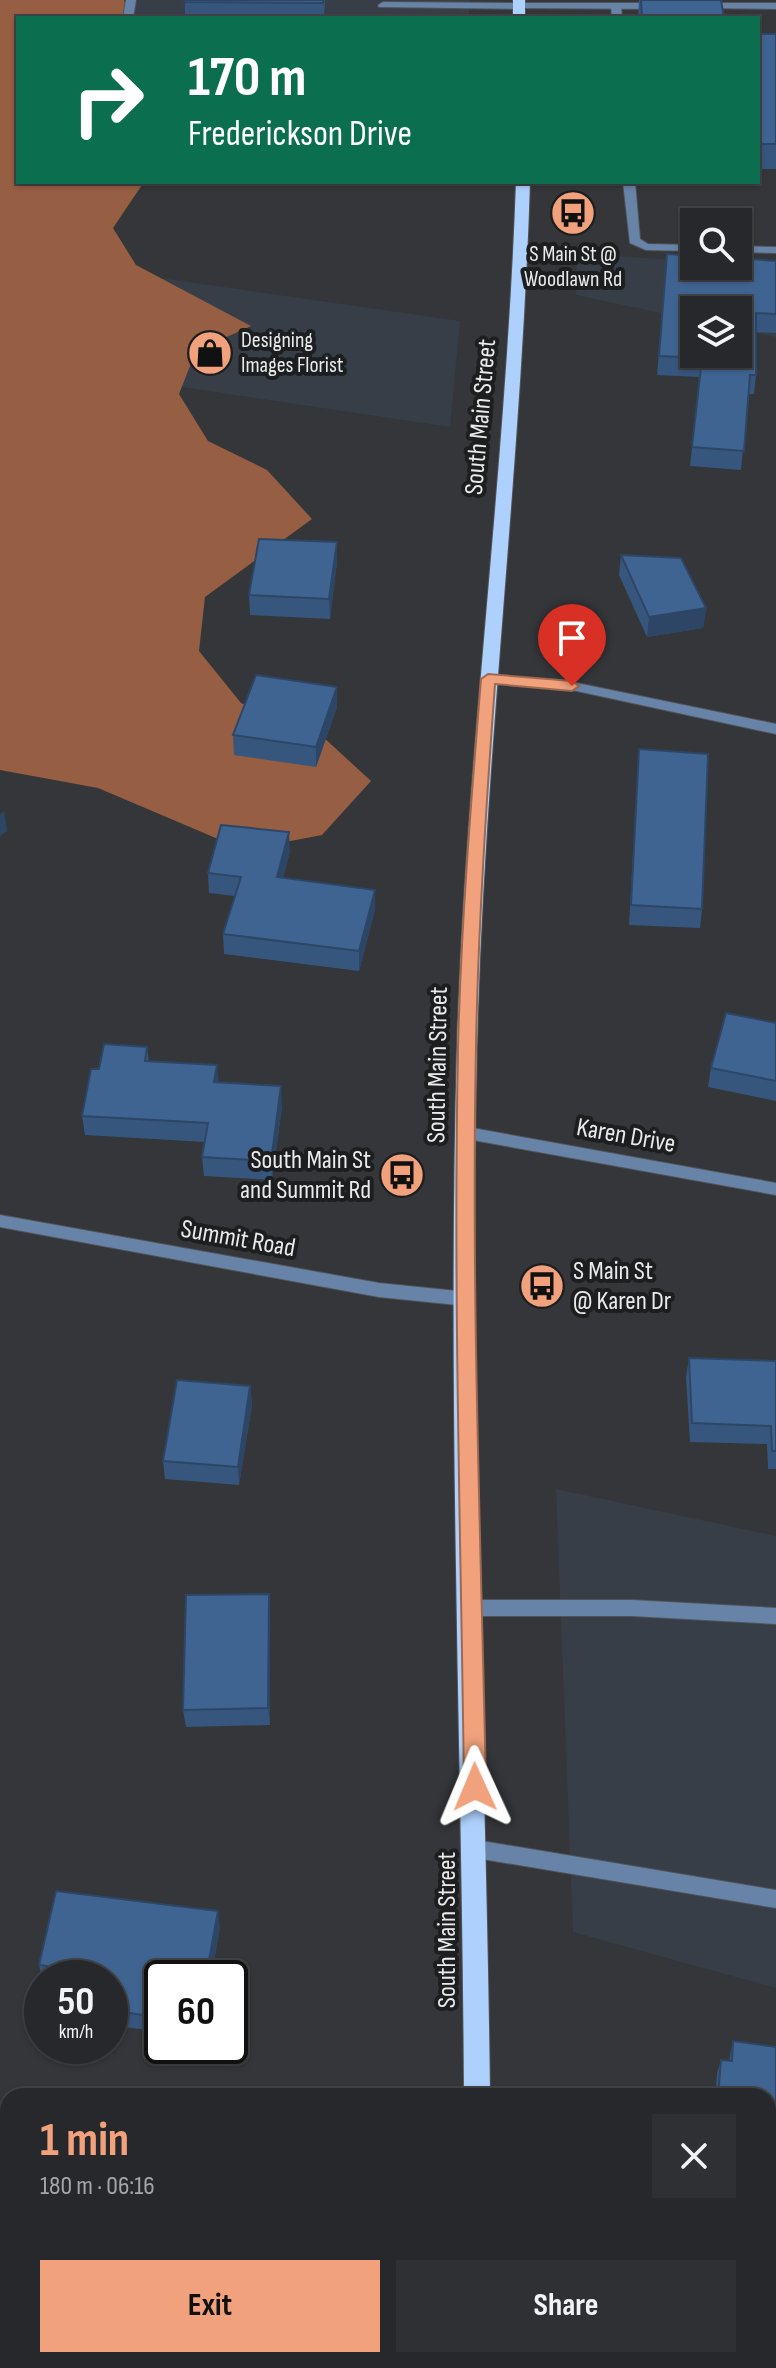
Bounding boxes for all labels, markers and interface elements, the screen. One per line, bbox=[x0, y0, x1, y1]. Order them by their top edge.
text: 170 m bbox=[188, 45, 306, 112]
icon: right bbox=[56, 48, 160, 152]
text: Frederickson Drive bbox=[188, 113, 412, 156]
bus stop icon: S Main St @ Woodlawn Rd bbox=[549, 189, 597, 237]
map controls bbox=[680, 208, 752, 368]
button: search bbox=[680, 208, 752, 280]
place label: S Main St @ Woodlawn Rd bbox=[524, 241, 622, 293]
button: layers bbox=[680, 296, 752, 368]
place label: Designing Images Florist bbox=[241, 327, 344, 379]
shop icon: Designing Images Florist bbox=[186, 329, 234, 377]
street label: South Main Street bbox=[459, 338, 503, 496]
pin bbox=[538, 604, 606, 686]
icon: arrive bbox=[550, 616, 594, 660]
street label: South Main Street bbox=[421, 986, 455, 1143]
street label: Karen Drive bbox=[574, 1112, 678, 1160]
place label: South Main St and Summit Rd bbox=[240, 1145, 371, 1206]
bus stop icon: South Main St and Summit Rd bbox=[378, 1151, 426, 1199]
street label: Summit Road bbox=[178, 1214, 298, 1264]
place label: S Main St @ Karen Dr bbox=[573, 1256, 672, 1317]
bus stop icon: S Main St @ Karen Dr bbox=[518, 1262, 566, 1310]
position arrow bbox=[433, 1745, 517, 1829]
street label: South Main Street bbox=[432, 1852, 463, 2008]
speed limit sign: 60 bbox=[144, 1960, 248, 2064]
text: 50 bbox=[58, 1978, 94, 2026]
text: km/h bbox=[59, 2020, 93, 2044]
text: 1 min bbox=[40, 2112, 129, 2169]
button: close bbox=[652, 2114, 736, 2198]
text: 180 m · 06:16 bbox=[40, 2171, 155, 2202]
button: Exit bbox=[40, 2260, 380, 2352]
button: Share bbox=[396, 2260, 736, 2352]

